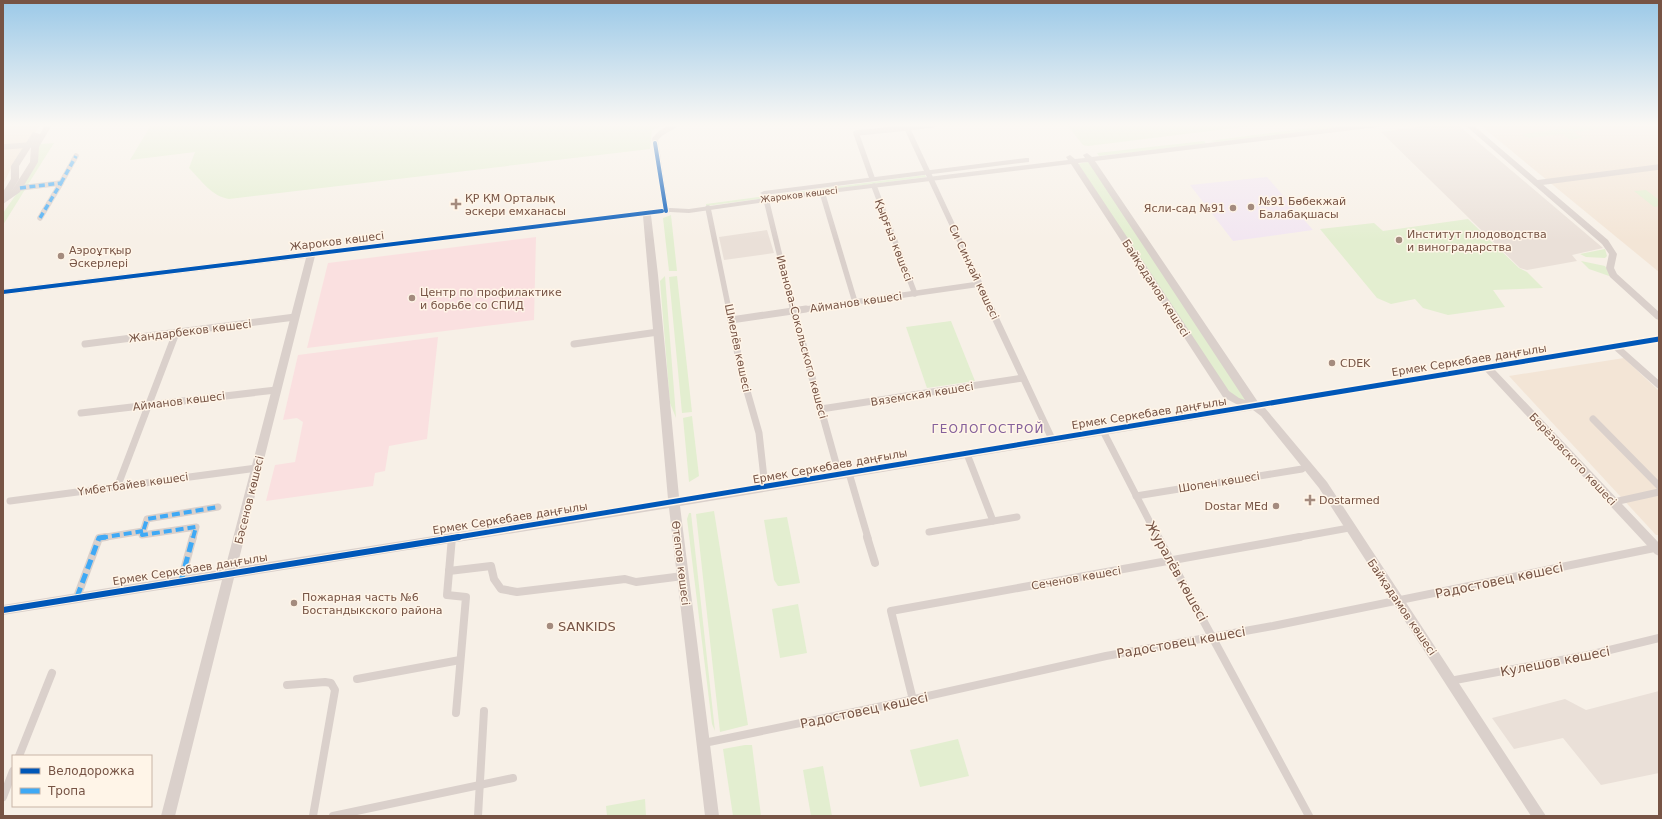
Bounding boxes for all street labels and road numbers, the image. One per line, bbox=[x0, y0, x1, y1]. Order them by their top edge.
street label: Жароков көшесі bbox=[760, 185, 838, 205]
street label: Қырғыз көшесі bbox=[872, 197, 915, 283]
street label: Си Синхай көшесі bbox=[946, 223, 1001, 322]
street label: Жароков көшесі bbox=[289, 229, 385, 254]
street label: Байқадамов көшесі bbox=[1119, 237, 1192, 339]
street label: Иванова-Сокольского көшесі bbox=[773, 254, 830, 420]
street label: Айманов көшесі bbox=[809, 290, 903, 315]
street label: Шмелёв көшесі bbox=[722, 303, 753, 393]
street label: Жандарбеков көшесі bbox=[128, 318, 252, 345]
street label: Ермек Серкебаев даңғылы bbox=[1391, 342, 1548, 379]
street label: Вяземская көшесі bbox=[870, 380, 974, 409]
street label: Айманов көшесі bbox=[132, 389, 226, 414]
street label: Ермек Серкебаев даңғылы bbox=[1071, 395, 1228, 432]
street label: Берёзовского көшесі bbox=[1526, 410, 1619, 508]
street label: Ермек Серкебаев даңғылы bbox=[752, 446, 908, 487]
street label: Бәсенов көшесі bbox=[232, 455, 267, 546]
street label: Үмбетбайев көшесі bbox=[76, 470, 189, 499]
street label: Шопен көшесі bbox=[1177, 470, 1261, 495]
street label: Ермек Серкебаев даңғылы bbox=[432, 500, 589, 537]
street label: Журалёв көшесі bbox=[1143, 518, 1210, 624]
street label: Өтепов көшесі bbox=[669, 520, 692, 606]
street label: Ермек Серкебаев даңғылы bbox=[112, 551, 269, 588]
street label: Байқадамов көшесі bbox=[1364, 557, 1439, 658]
street label: Радостовец көшесі bbox=[1434, 560, 1565, 601]
street label: Сеченов көшесі bbox=[1030, 564, 1122, 593]
street label: Радостовец көшесі bbox=[1116, 624, 1247, 661]
street label: Кулешов көшесі bbox=[1499, 644, 1611, 679]
street label: Радостовец көшесі bbox=[799, 690, 930, 731]

